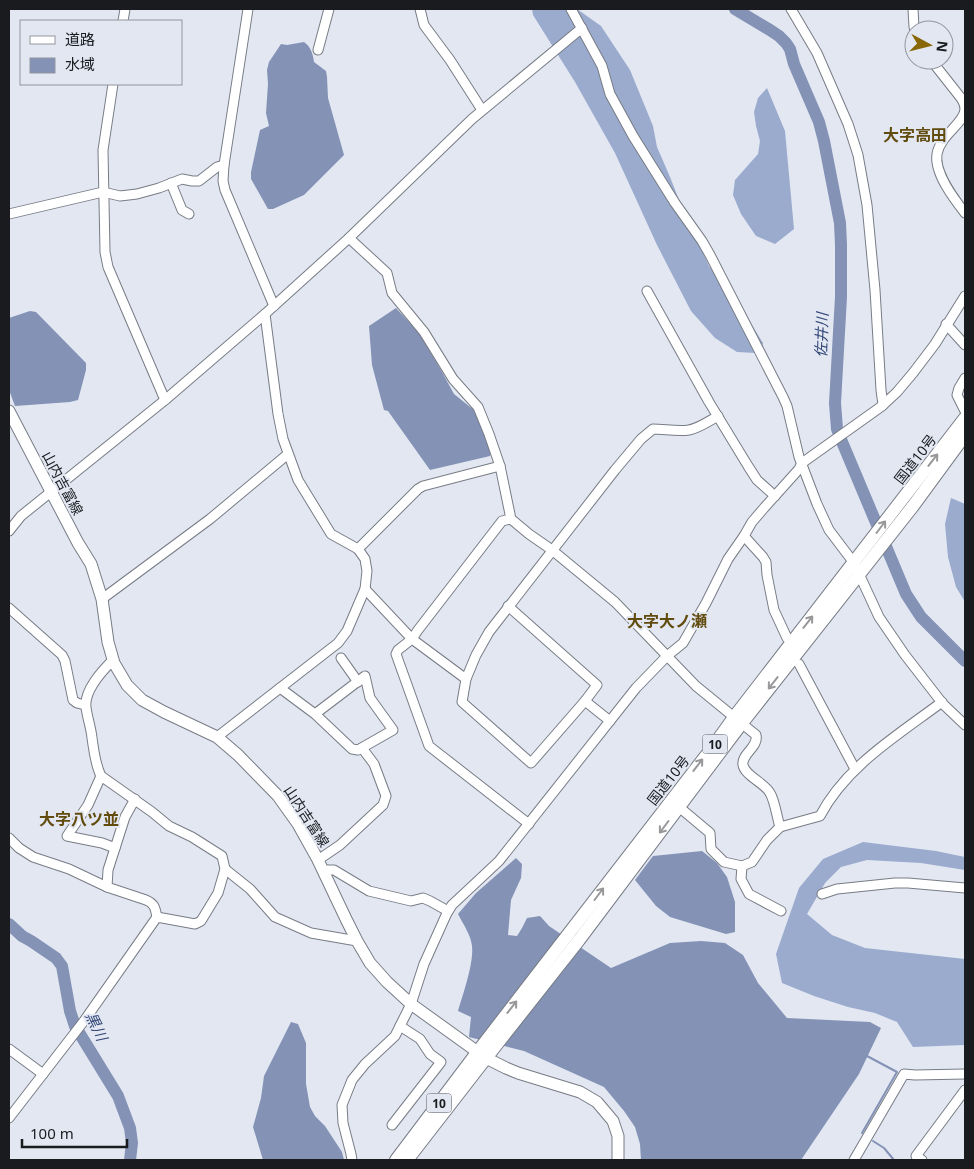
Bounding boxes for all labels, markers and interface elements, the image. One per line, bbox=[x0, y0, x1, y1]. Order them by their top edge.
legend bbox=[20, 20, 182, 85]
north arrow bbox=[904, 20, 954, 70]
text: 道路 bbox=[65, 29, 95, 49]
text: N bbox=[932, 40, 953, 53]
text: 水域 bbox=[65, 54, 95, 74]
district label: 大字高田 bbox=[883, 124, 947, 146]
water label: 佐井川 bbox=[810, 310, 832, 358]
street label: 国道10号 bbox=[890, 430, 940, 488]
street label: 山内吉富線 bbox=[38, 448, 88, 518]
one-way arrow bbox=[928, 453, 938, 467]
one-way arrow bbox=[876, 521, 887, 534]
district label: 大字大ノ瀬 bbox=[627, 610, 707, 632]
one-way arrow bbox=[802, 616, 813, 629]
one-way arrow bbox=[768, 677, 779, 690]
road number: 10 bbox=[702, 734, 728, 754]
street label: 国道10号 bbox=[643, 751, 693, 809]
one-way arrow bbox=[693, 759, 704, 772]
street label: 山内吉富線 bbox=[280, 781, 334, 851]
district label: 大字八ツ並 bbox=[39, 808, 119, 830]
one-way arrow bbox=[659, 820, 670, 833]
one-way arrow bbox=[594, 888, 605, 901]
one-way arrow bbox=[507, 1000, 517, 1014]
water label: 黒川 bbox=[81, 1008, 113, 1046]
road number: 10 bbox=[426, 1094, 452, 1112]
scale bar bbox=[22, 1116, 128, 1148]
text: 100 m bbox=[30, 1123, 74, 1143]

